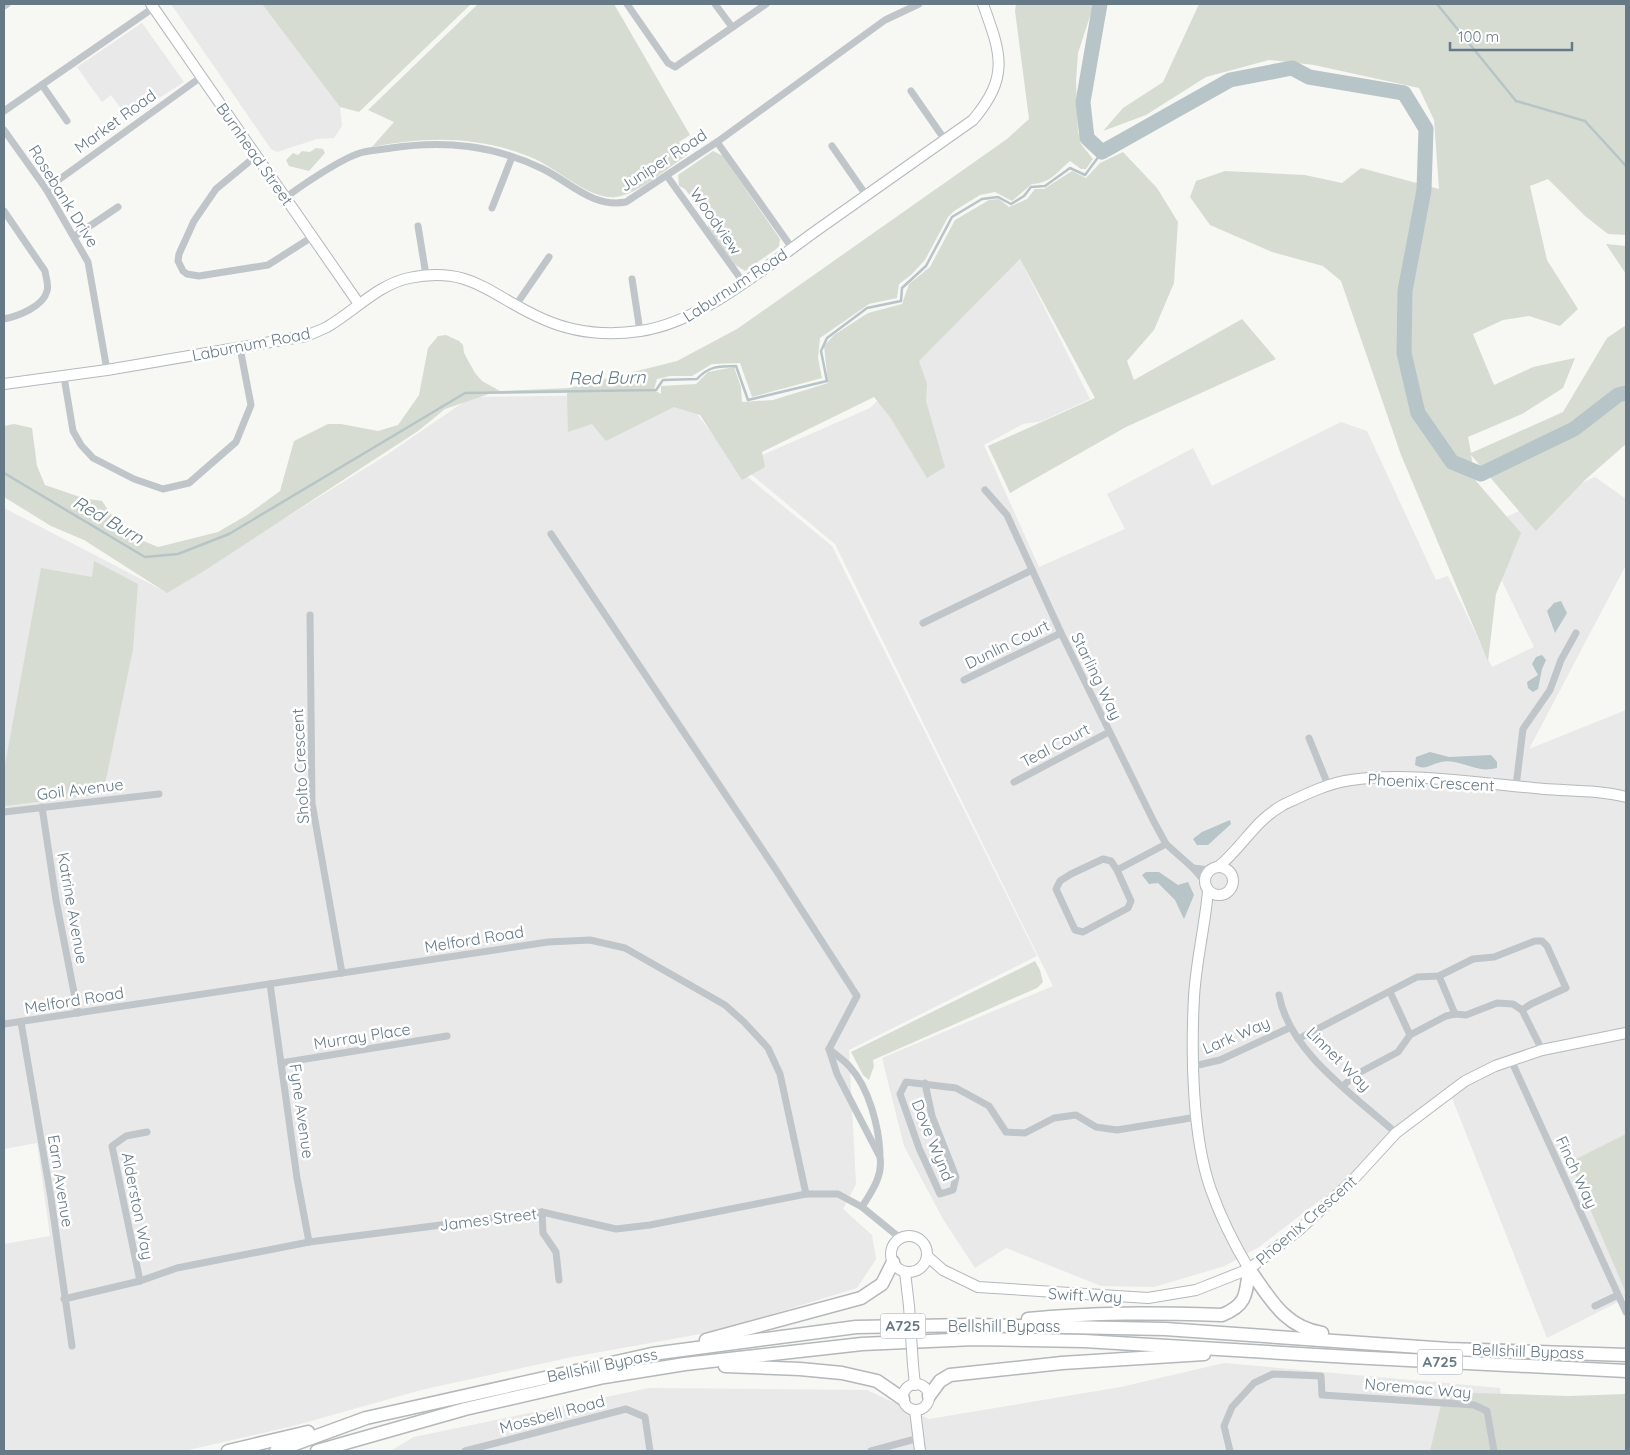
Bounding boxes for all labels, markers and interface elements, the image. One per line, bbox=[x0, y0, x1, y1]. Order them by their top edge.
scale bar bbox=[1450, 20, 1572, 52]
text: 100 m bbox=[1458, 27, 1499, 46]
street label: Market Road bbox=[70, 85, 160, 157]
street label: Burnhead Street bbox=[212, 99, 298, 209]
street label: Juniper Road bbox=[616, 124, 710, 196]
street label: Rosebank Drive bbox=[25, 141, 103, 251]
street label: Woodview bbox=[686, 184, 746, 258]
street label: Laburnum Road bbox=[679, 244, 791, 326]
street label: Laburnum Road bbox=[190, 323, 312, 365]
water label: Red Burn bbox=[568, 365, 646, 390]
water label: Red Burn bbox=[69, 490, 148, 549]
street label: Dunlin Court bbox=[962, 615, 1052, 673]
street label: Starling Way bbox=[1067, 629, 1127, 723]
street label: Sholto Crescent bbox=[287, 708, 313, 824]
street label: Teal Court bbox=[1017, 718, 1093, 772]
street label: Phoenix Crescent bbox=[1367, 769, 1495, 795]
street label: Goil Avenue bbox=[36, 774, 124, 804]
street label: Katrine Avenue bbox=[53, 851, 93, 965]
street label: Melford Road bbox=[423, 921, 525, 957]
street label: Melford Road bbox=[23, 982, 125, 1018]
street label: Lark Way bbox=[1199, 1012, 1273, 1058]
street label: Murray Place bbox=[312, 1018, 412, 1054]
street label: Linnet Way bbox=[1302, 1022, 1376, 1096]
street label: Fyne Avenue bbox=[285, 1062, 319, 1160]
street label: Dove Wynd bbox=[908, 1096, 958, 1184]
street label: Earn Avenue bbox=[44, 1133, 78, 1229]
street label: Finch Way bbox=[1552, 1133, 1602, 1211]
street label: Alderston Way bbox=[118, 1151, 158, 1261]
street label: Phoenix Crescent bbox=[1252, 1171, 1360, 1269]
street label: James Street bbox=[438, 1203, 538, 1235]
street label: Swift Way bbox=[1047, 1283, 1123, 1307]
road number: A725 bbox=[880, 1314, 926, 1338]
street label: Bellshill Bypass bbox=[948, 1316, 1060, 1336]
street label: Bellshill Bypass bbox=[1471, 1339, 1585, 1363]
street label: Bellshill Bypass bbox=[545, 1344, 659, 1386]
road number: A725 bbox=[1418, 1350, 1462, 1374]
street label: Noremac Way bbox=[1364, 1373, 1472, 1403]
street label: Mossbell Road bbox=[497, 1390, 607, 1438]

